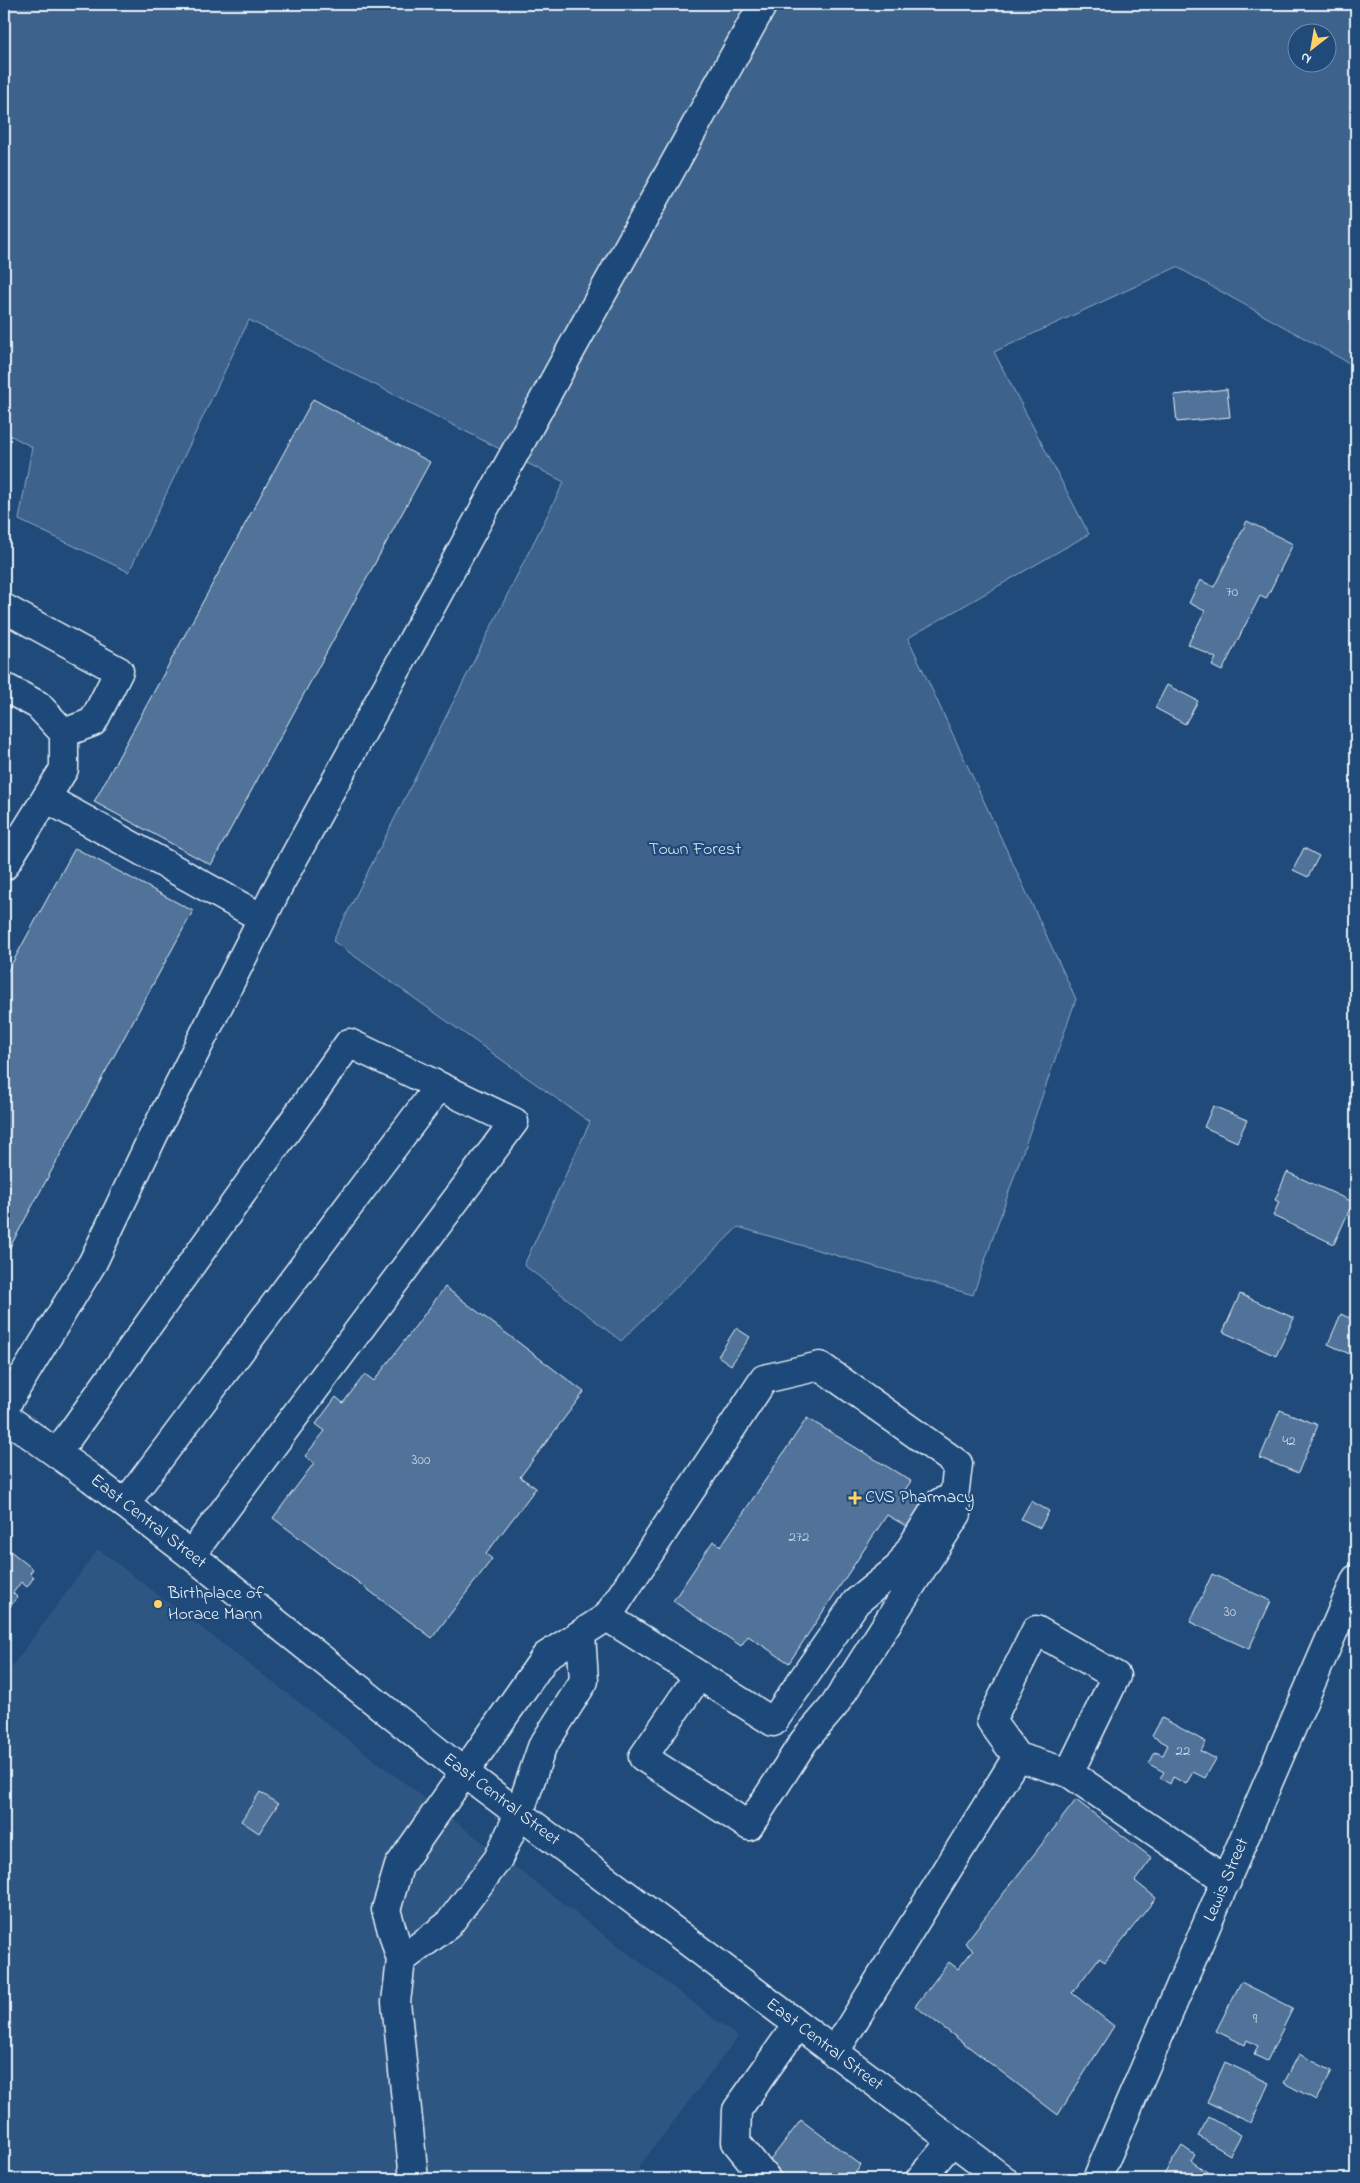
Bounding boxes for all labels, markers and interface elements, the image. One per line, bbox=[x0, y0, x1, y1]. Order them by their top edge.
north arrow bbox=[1288, 22, 1338, 72]
text: N bbox=[1297, 46, 1316, 69]
house number: 70 bbox=[1226, 581, 1239, 603]
park label: Town Forest bbox=[649, 837, 741, 863]
house number: 42 bbox=[1282, 1430, 1296, 1452]
house number: 300 bbox=[411, 1449, 431, 1471]
street label: East Central Street bbox=[84, 1468, 212, 1576]
place label: CVS Pharmacy bbox=[865, 1485, 974, 1511]
marker: CVS Pharmacy bbox=[849, 1492, 861, 1504]
house number: 272 bbox=[788, 1526, 810, 1548]
place label: Birthplace of Horace Mann bbox=[167, 1581, 264, 1628]
marker: Birthplace of Horace Mann bbox=[152, 1598, 164, 1610]
house number: 30 bbox=[1224, 1601, 1237, 1623]
house number: 22 bbox=[1176, 1740, 1191, 1762]
street label: East Central Street bbox=[437, 1747, 565, 1853]
street label: Lewis Street bbox=[1198, 1834, 1256, 1926]
street label: East Central Street bbox=[760, 1992, 888, 2098]
house number: 9 bbox=[1253, 2008, 1258, 2030]

